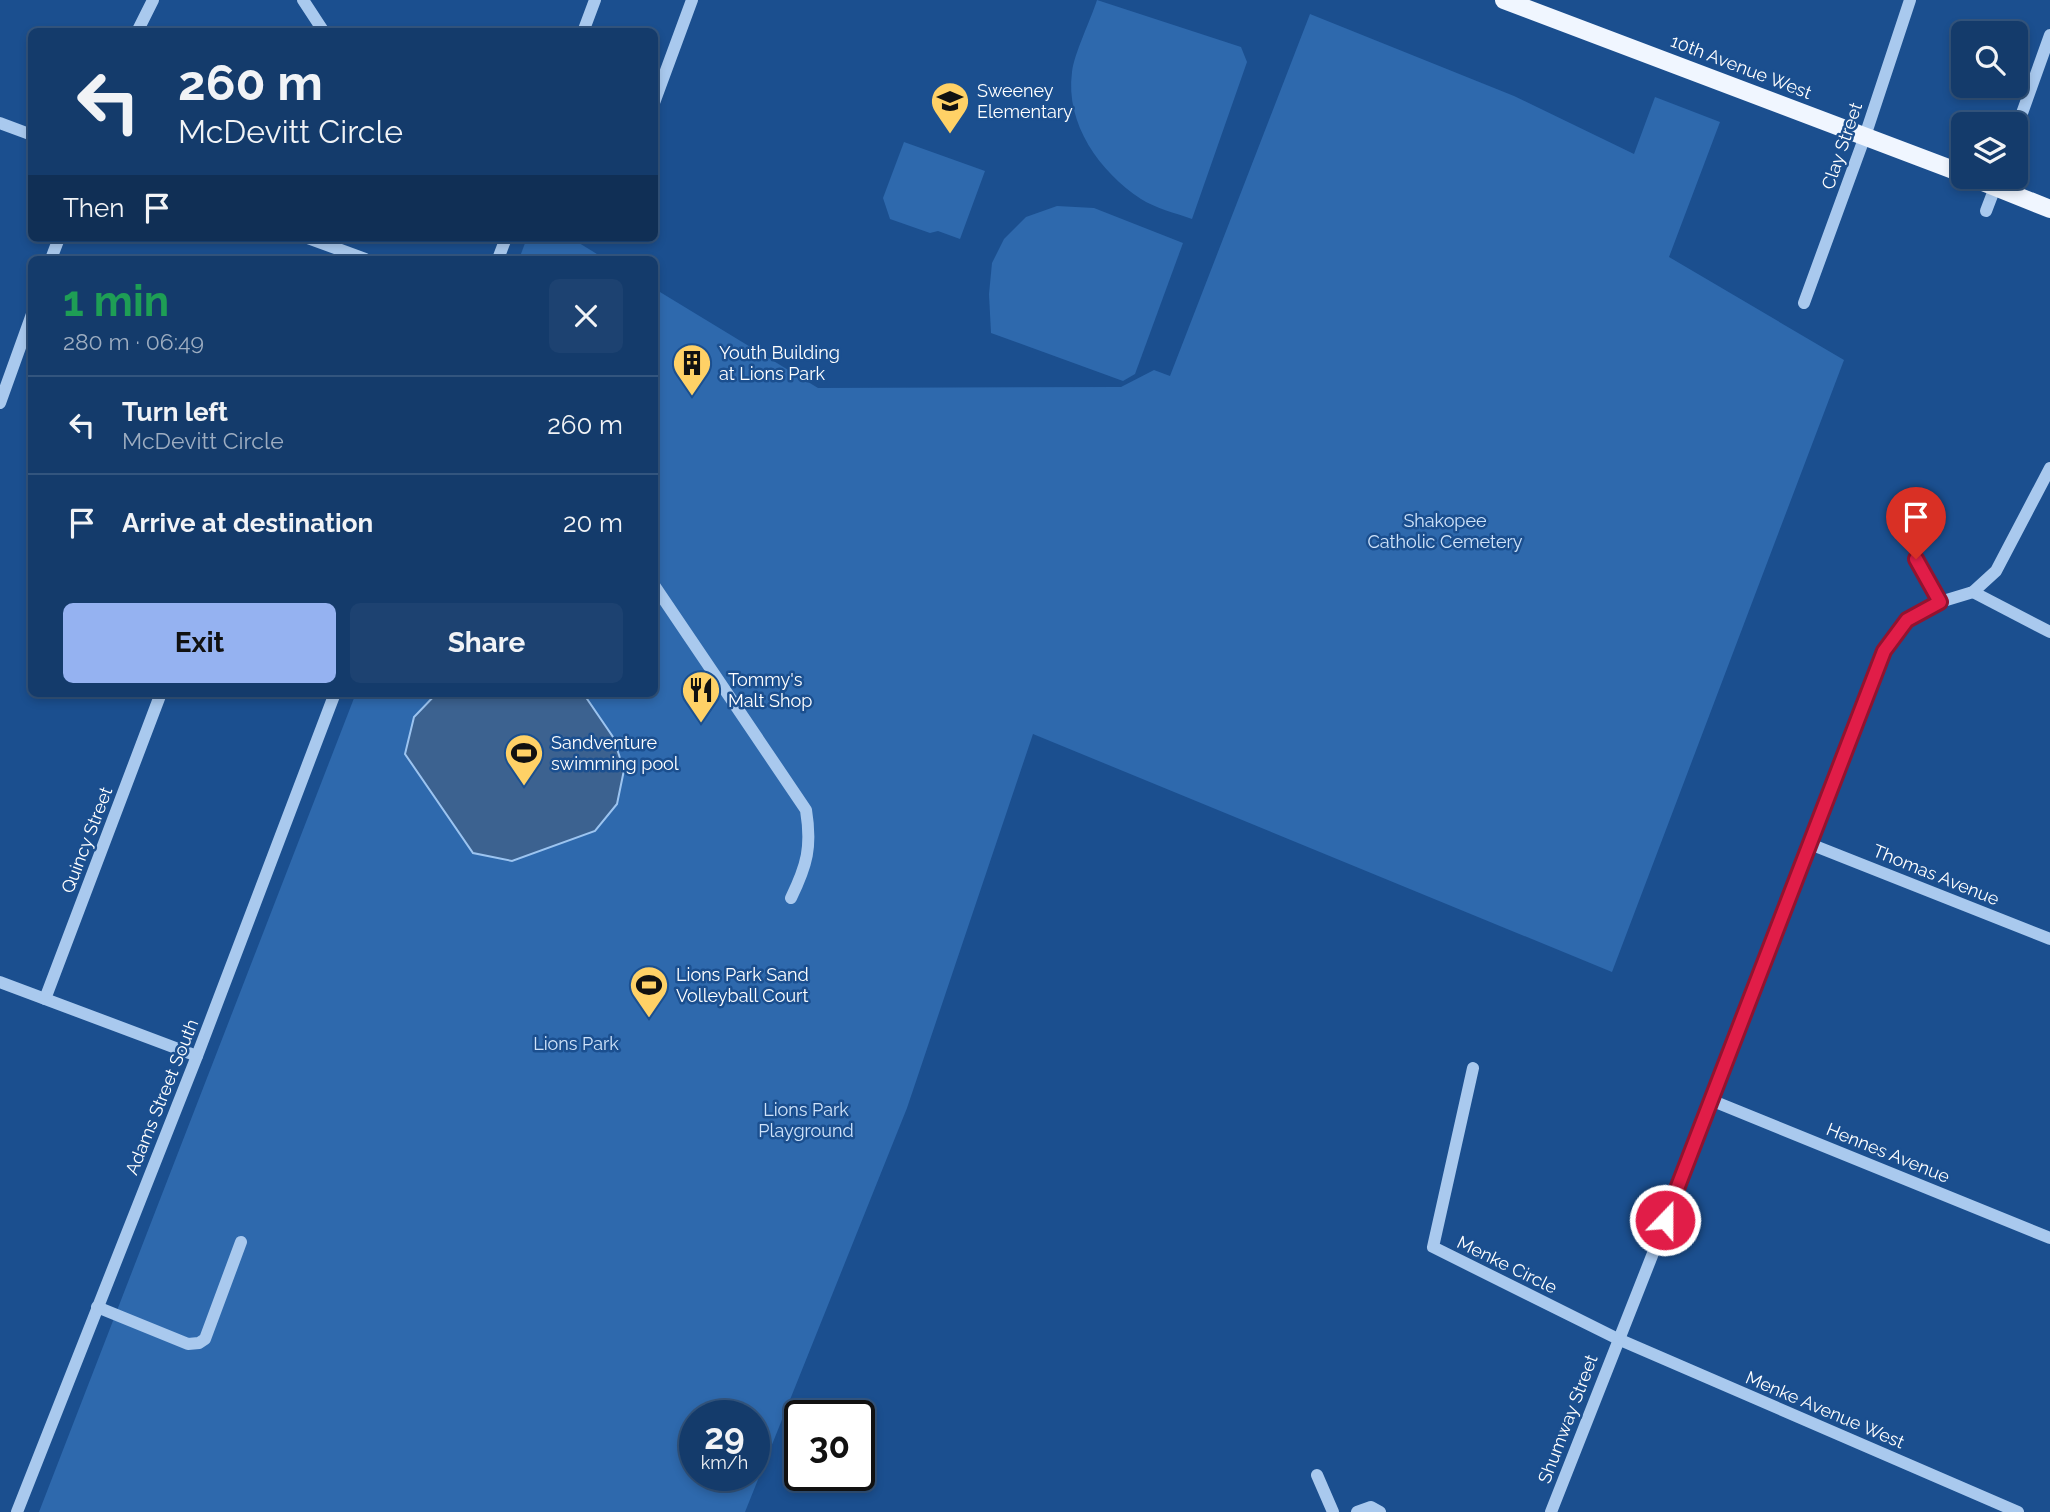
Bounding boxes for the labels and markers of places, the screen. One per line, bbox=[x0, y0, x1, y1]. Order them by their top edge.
school or university icon: Sweeney Elementary bbox=[929, 80, 971, 135]
place label: Sweeney Elementary bbox=[977, 80, 1073, 122]
building icon: Youth Building at Lions Park bbox=[671, 342, 713, 397]
place label: Youth Building at Lions Park bbox=[719, 342, 840, 384]
pin bbox=[1886, 487, 1946, 559]
restaurant icon: Tommy's Malt Shop bbox=[680, 669, 722, 724]
place label: Tommy's Malt Shop bbox=[728, 669, 812, 711]
sports icon: Sandventure swimming pool bbox=[503, 732, 545, 787]
place label: Sandventure swimming pool bbox=[551, 732, 679, 774]
sports icon: Lions Park Sand Volleyball Court bbox=[628, 964, 670, 1019]
place label: Lions Park Sand Volleyball Court bbox=[676, 964, 809, 1006]

